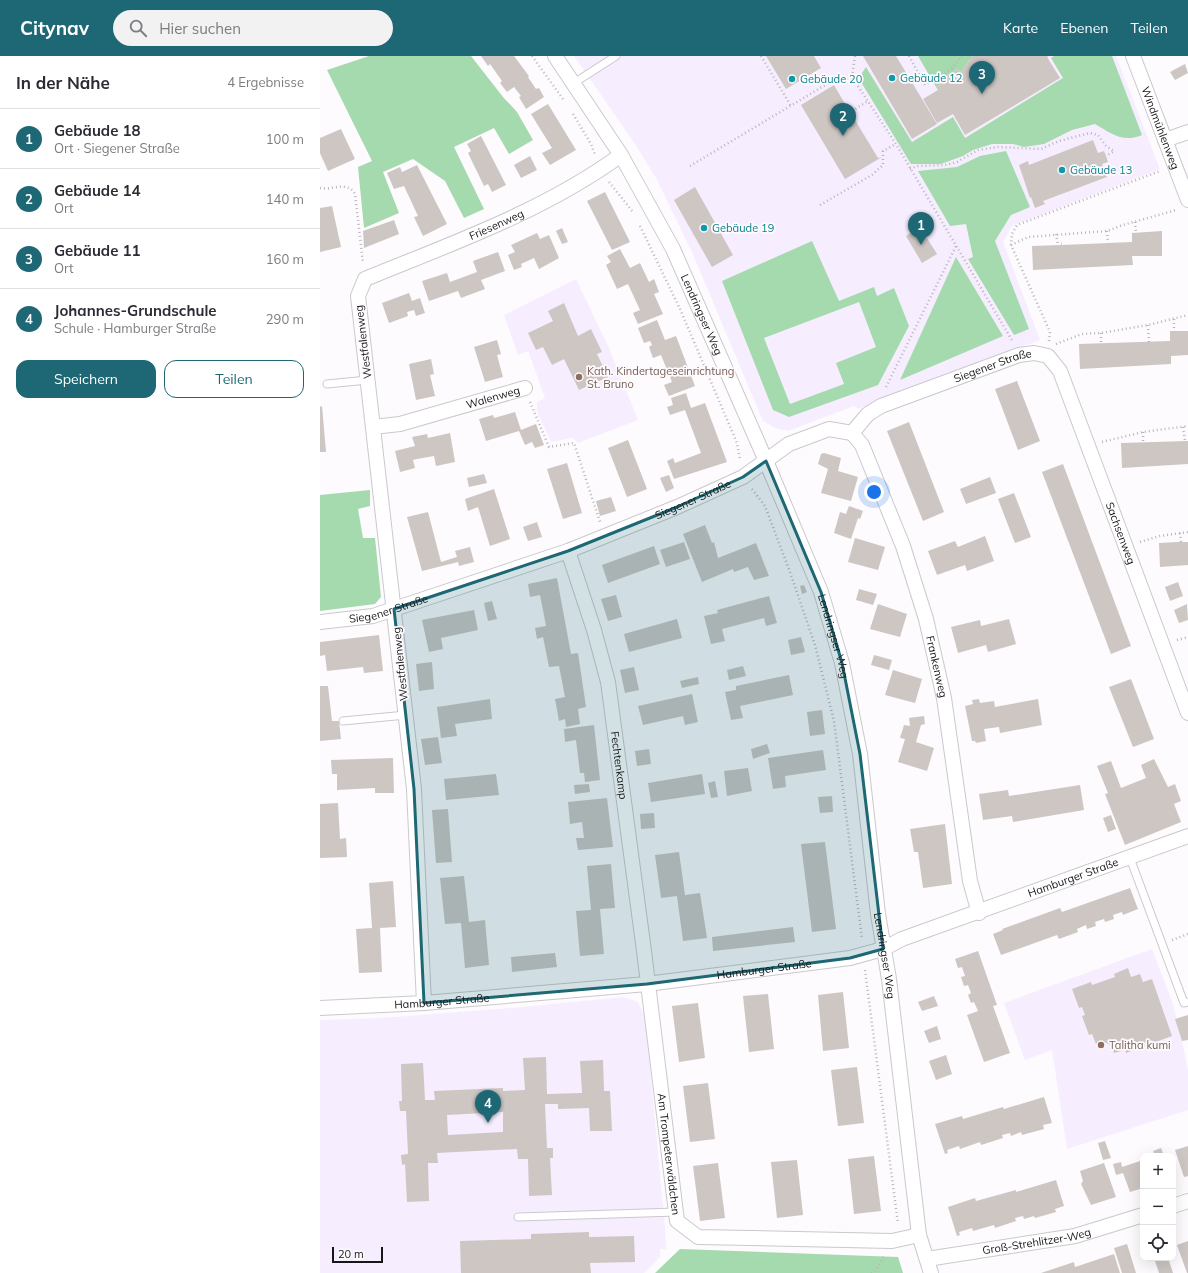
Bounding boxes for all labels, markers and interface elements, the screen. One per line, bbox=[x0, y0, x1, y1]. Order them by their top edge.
search box bbox=[113, 10, 393, 46]
text: Citynav bbox=[20, 16, 89, 40]
icon: search bbox=[127, 17, 149, 39]
text: Hier suchen bbox=[159, 19, 241, 38]
text: Karte bbox=[1003, 19, 1038, 37]
text: Ebenen bbox=[1060, 19, 1109, 37]
text: Teilen bbox=[1131, 19, 1168, 37]
pin: 3 bbox=[969, 61, 995, 94]
place label: Gebäude 12 bbox=[900, 71, 963, 85]
text: In der Nähe bbox=[16, 72, 110, 93]
place label: Gebäude 20 bbox=[800, 72, 863, 86]
marker: Gebäude 12 bbox=[887, 73, 897, 83]
text: 4 Ergebnisse bbox=[227, 74, 304, 90]
marker: Gebäude 20 bbox=[787, 74, 797, 84]
street label: Windmühlenweg bbox=[1138, 85, 1183, 171]
pin: 2 bbox=[830, 103, 856, 136]
text: Gebäude 18 bbox=[54, 121, 141, 140]
text: 1 bbox=[25, 131, 33, 147]
text: 100 m bbox=[266, 131, 304, 147]
text: Ort · Siegener Straße bbox=[54, 140, 180, 156]
place label: Gebäude 13 bbox=[1070, 163, 1132, 177]
marker: Gebäude 13 bbox=[1057, 165, 1067, 175]
text: Gebäude 14 bbox=[54, 181, 141, 200]
text: 2 bbox=[25, 191, 33, 207]
text: 140 m bbox=[266, 191, 304, 207]
text: Ort bbox=[54, 200, 74, 216]
street label: Friesenweg bbox=[467, 206, 526, 243]
pin: 1 bbox=[908, 212, 934, 245]
place label: Gebäude 19 bbox=[712, 221, 774, 235]
marker: Gebäude 19 bbox=[699, 223, 709, 233]
text: Gebäude 11 bbox=[54, 241, 141, 260]
text: 3 bbox=[25, 251, 33, 267]
text: 160 m bbox=[266, 251, 304, 267]
text: Ort bbox=[54, 260, 74, 276]
street label: Lendringser Weg bbox=[678, 272, 726, 357]
text: Johannes-Grundschule bbox=[54, 301, 217, 320]
street label: Westfalenweg bbox=[352, 304, 374, 380]
text: 4 bbox=[25, 311, 33, 327]
text: 290 m bbox=[266, 311, 304, 327]
text: Schule · Hamburger Straße bbox=[54, 320, 216, 336]
street label: Siegener Straße bbox=[952, 346, 1032, 386]
button: Speichern bbox=[16, 360, 156, 398]
button: Teilen bbox=[164, 360, 304, 398]
place label: Kath. Kindertageseinrichtung St. Bruno bbox=[587, 364, 735, 391]
marker: Kath. Kindertageseinrichtung St. Bruno bbox=[574, 372, 584, 382]
street label: Walenweg bbox=[465, 383, 522, 412]
street label: Siegener Straße bbox=[653, 476, 733, 522]
your location bbox=[864, 482, 884, 502]
street label: Sachsenweg bbox=[1103, 500, 1139, 566]
street label: Siegener Straße bbox=[348, 591, 430, 626]
street label: Lendringser Weg bbox=[815, 592, 852, 680]
street label: Westfalenweg bbox=[389, 626, 411, 702]
street label: Frankenweg bbox=[923, 634, 951, 699]
street label: Fechtenkamp bbox=[608, 730, 631, 801]
street label: Hamburger Straße bbox=[1026, 855, 1120, 900]
street label: Lendringser Weg bbox=[871, 911, 898, 1000]
street label: Hamburger Straße bbox=[716, 956, 812, 982]
street label: Hamburger Straße bbox=[394, 990, 490, 1011]
place label: Talitha kumi bbox=[1109, 1038, 1171, 1052]
marker: Talitha kumi bbox=[1096, 1040, 1106, 1050]
pin: 4 bbox=[475, 1090, 501, 1123]
street label: Am Trompeterwäldchen bbox=[654, 1092, 683, 1216]
map controls bbox=[1140, 1153, 1176, 1261]
button: + bbox=[1140, 1153, 1176, 1189]
button: − bbox=[1140, 1189, 1176, 1225]
street label: Groß-Strehlitzer-Weg bbox=[981, 1225, 1092, 1257]
button: locate bbox=[1140, 1225, 1176, 1261]
scale bar bbox=[332, 1245, 383, 1264]
text: 20 m bbox=[338, 1247, 364, 1261]

